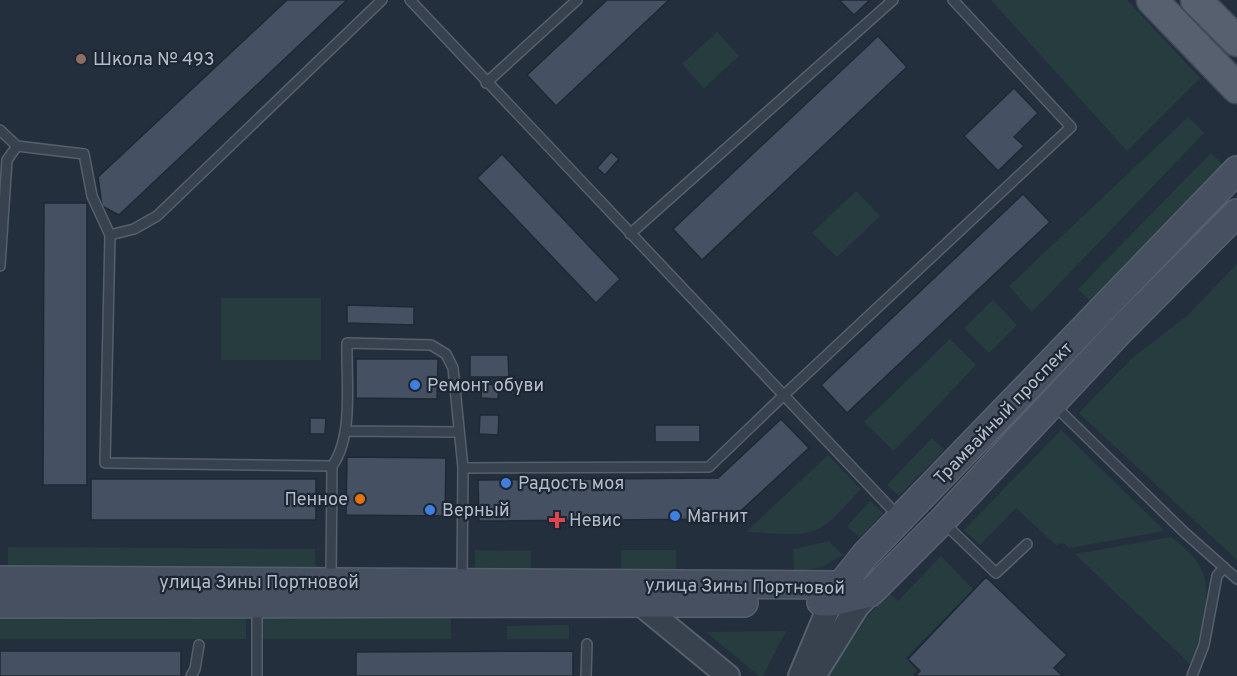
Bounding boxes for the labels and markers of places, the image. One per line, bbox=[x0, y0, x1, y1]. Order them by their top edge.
place label: Школа № 493 bbox=[93, 49, 215, 72]
marker: Школа № 493 bbox=[74, 52, 88, 66]
place label: Ремонт обуви bbox=[427, 375, 544, 398]
marker: Ремонт обуви bbox=[408, 378, 422, 392]
place label: Радость моя bbox=[518, 473, 624, 496]
marker: Радость моя bbox=[499, 476, 513, 490]
place label: Пенное bbox=[284, 489, 348, 512]
marker: Пенное bbox=[353, 492, 367, 506]
place label: Верный bbox=[442, 500, 510, 523]
marker: Верный bbox=[423, 503, 437, 517]
place label: Магнит bbox=[687, 506, 748, 529]
marker: Магнит bbox=[668, 509, 682, 523]
place label: Невис bbox=[569, 510, 621, 533]
marker: Невис bbox=[550, 513, 564, 527]

